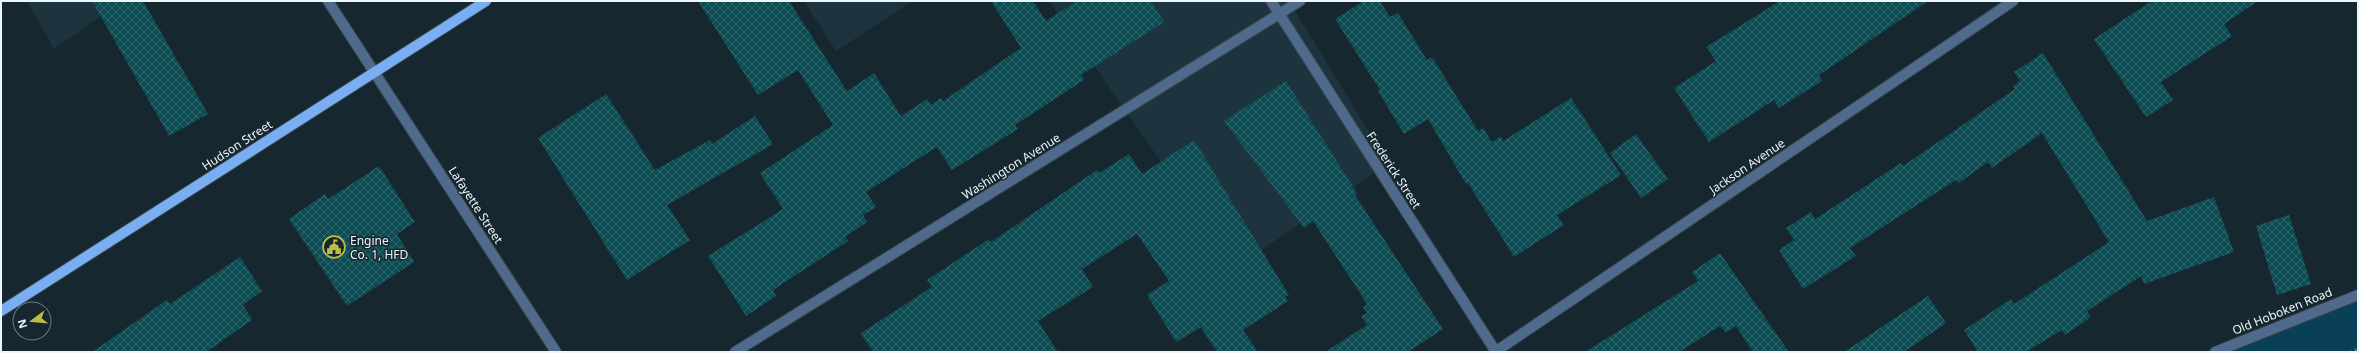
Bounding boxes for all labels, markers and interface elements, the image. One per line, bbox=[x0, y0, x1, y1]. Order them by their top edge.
street label: Hudson Street bbox=[199, 116, 276, 174]
street label: Frederick Street bbox=[1363, 128, 1426, 212]
street label: Washington Avenue bbox=[959, 129, 1064, 203]
street label: Jackson Avenue bbox=[1705, 134, 1788, 198]
street label: Lafayette Street bbox=[445, 163, 508, 247]
place label: Engine Co. 1, HFD bbox=[350, 232, 409, 263]
public building icon: Engine Co. 1, HFD bbox=[321, 234, 347, 260]
street label: Old Hoboken Road bbox=[2230, 283, 2334, 339]
north arrow bbox=[12, 301, 52, 341]
text: N bbox=[13, 318, 30, 330]

